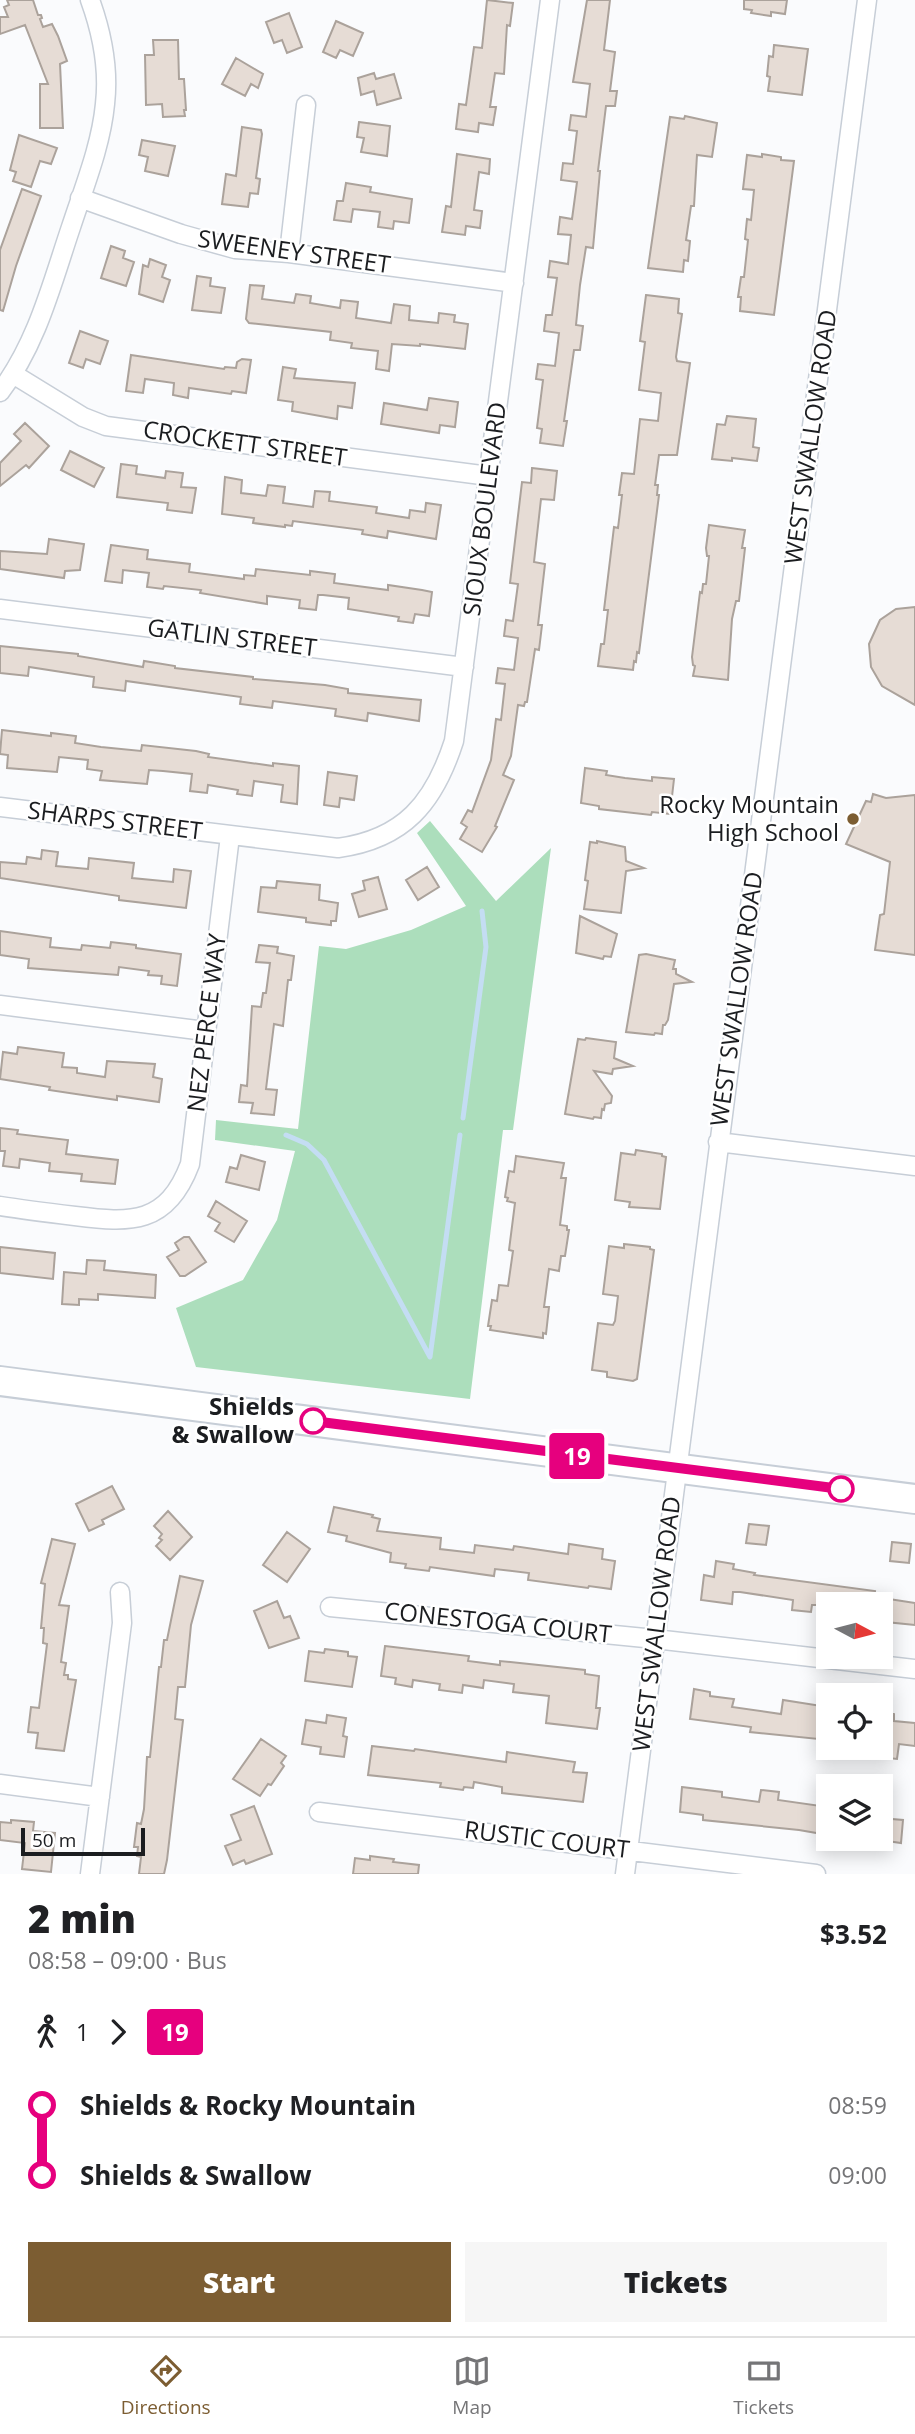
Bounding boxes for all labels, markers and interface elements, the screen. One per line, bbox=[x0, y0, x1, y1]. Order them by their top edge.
street label: SWEENEY STREET bbox=[196, 221, 393, 280]
street label: WEST SWALLOW ROAD bbox=[775, 307, 844, 566]
street label: SIOUX BOULEVARD bbox=[454, 400, 513, 618]
street label: CROCKETT STREET bbox=[141, 412, 349, 473]
street label: GATLIN STREET bbox=[146, 610, 319, 663]
place label: Rocky Mountain High School bbox=[659, 787, 839, 848]
street label: SHARPS STREET bbox=[26, 792, 204, 847]
marker: Rocky Mountain High School bbox=[845, 811, 861, 827]
street label: WEST SWALLOW ROAD bbox=[701, 869, 770, 1128]
street label: NEZ PERCE WAY bbox=[178, 931, 233, 1114]
place label: Shields & Swallow bbox=[171, 1389, 294, 1450]
marker: Shields & Swallow bbox=[300, 1408, 326, 1434]
line badge: 19 bbox=[546, 1433, 608, 1479]
text: 19 bbox=[563, 1439, 591, 1472]
unlabelled marker bbox=[828, 1476, 854, 1502]
street label: WEST SWALLOW ROAD bbox=[623, 1494, 688, 1753]
north arrow bbox=[816, 1592, 892, 1670]
map controls bbox=[816, 1592, 893, 1851]
street label: CONESTOGA COURT bbox=[383, 1593, 613, 1650]
button: locate bbox=[816, 1683, 893, 1760]
button: layers bbox=[816, 1774, 893, 1851]
street label: RUSTIC COURT bbox=[463, 1812, 632, 1865]
scale bar bbox=[21, 1825, 145, 1857]
text: 50 m bbox=[32, 1827, 76, 1853]
text: 2 min bbox=[28, 1892, 136, 1944]
text: $3.52 bbox=[820, 1916, 887, 1952]
text: 08:58 – 09:00 · Bus bbox=[28, 1944, 227, 1976]
icon: walk bbox=[28, 2013, 66, 2051]
icon: forward bbox=[99, 2013, 137, 2051]
text: 19 bbox=[161, 2015, 189, 2048]
text: 1 bbox=[76, 2016, 89, 2048]
text: Shields & Rocky Mountain bbox=[80, 2087, 416, 2123]
text: 08:59 bbox=[828, 2089, 887, 2121]
text: Shields & Swallow bbox=[80, 2157, 312, 2193]
text: 09:00 bbox=[828, 2159, 887, 2191]
button: Start bbox=[28, 2242, 451, 2322]
button: Tickets bbox=[465, 2242, 887, 2322]
tab: Directions bbox=[121, 2352, 211, 2420]
tab: Map bbox=[452, 2352, 492, 2420]
tab: Tickets bbox=[733, 2352, 794, 2420]

